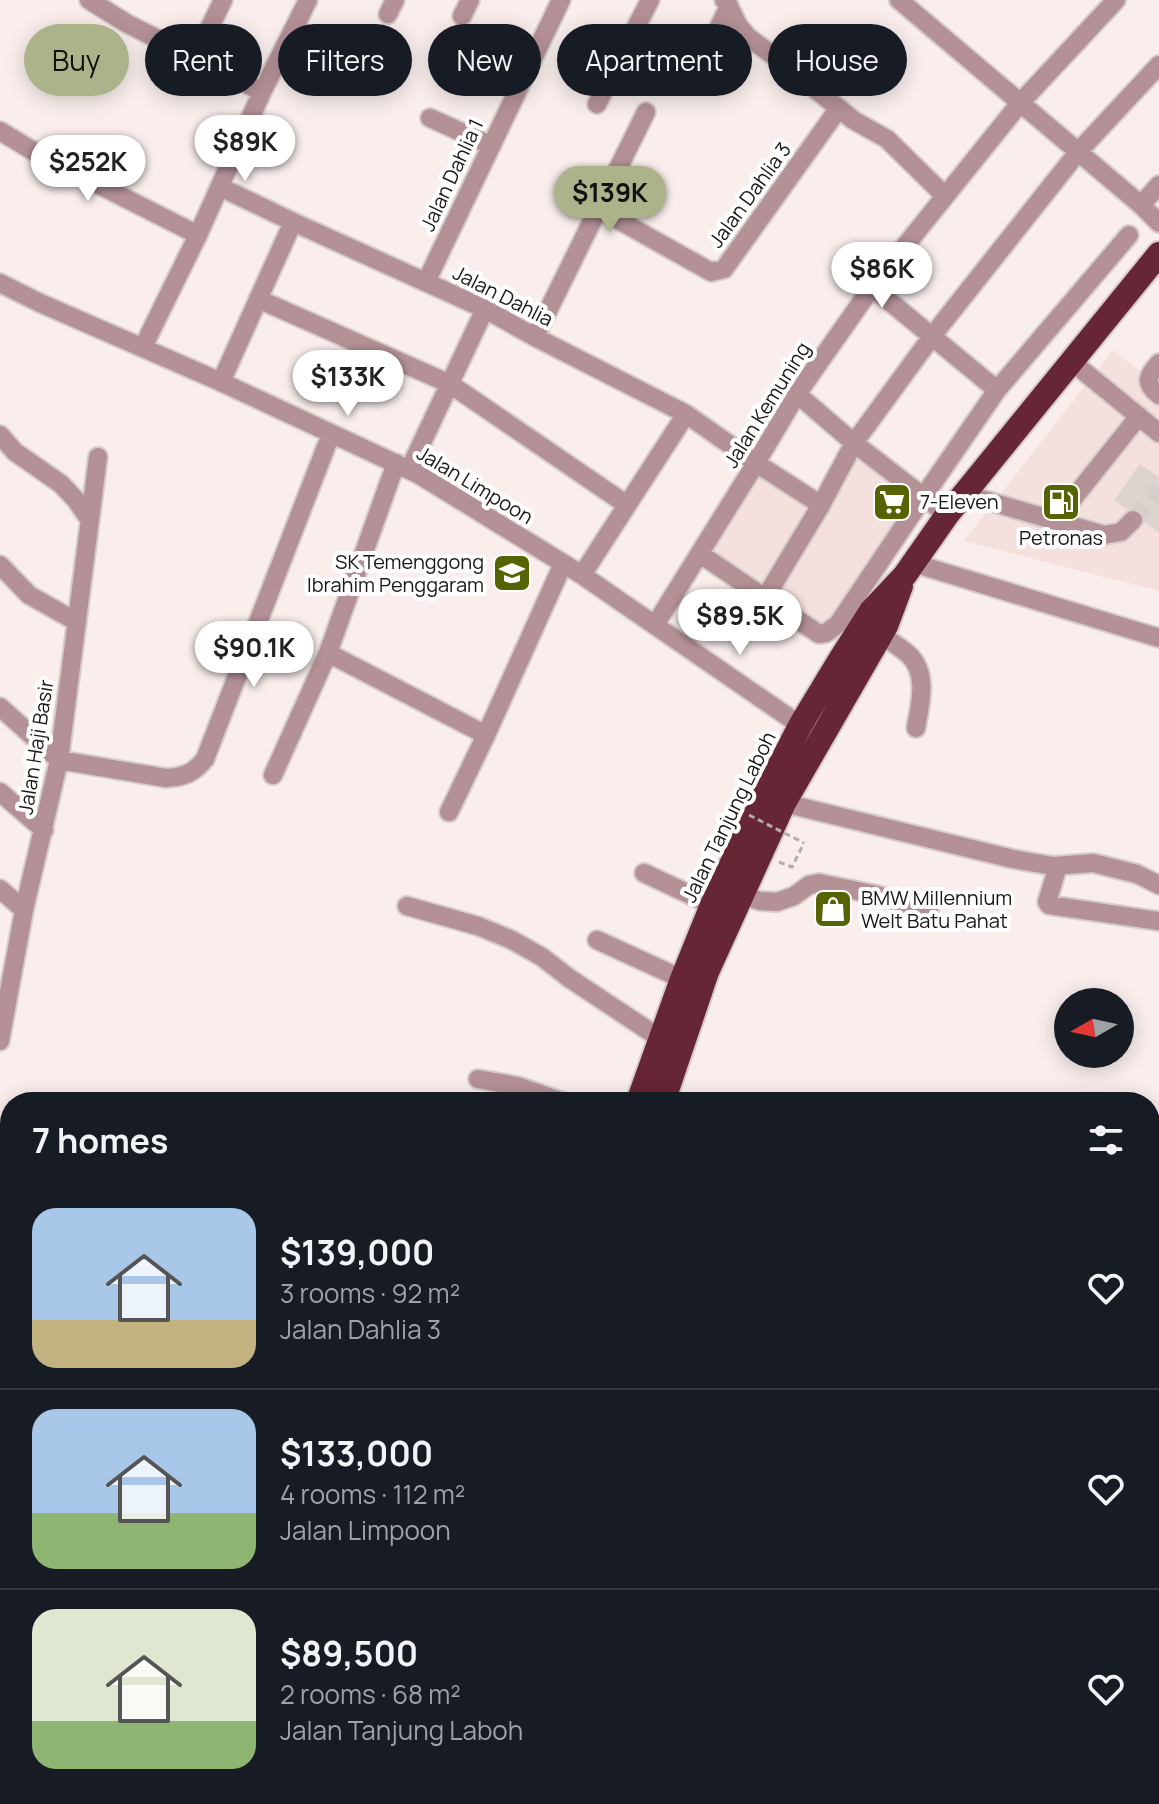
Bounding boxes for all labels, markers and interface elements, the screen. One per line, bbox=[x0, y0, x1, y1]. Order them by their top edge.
chip: Buy bbox=[24, 24, 129, 96]
chip: Rent bbox=[145, 24, 262, 96]
chip: Filters bbox=[278, 24, 412, 96]
chip: New bbox=[428, 24, 541, 96]
chip: Apartment bbox=[557, 24, 752, 96]
chip: House bbox=[768, 24, 907, 96]
street label: Jalan Dahlia 1 bbox=[414, 114, 489, 235]
pin: $89K bbox=[198, 115, 292, 183]
text: $89K bbox=[212, 123, 278, 159]
pin: $252K bbox=[32, 135, 144, 203]
street label: Jalan Dahlia 3 bbox=[702, 137, 797, 253]
text: $252K bbox=[49, 143, 127, 179]
pin: $139K bbox=[554, 166, 666, 234]
text: $139K bbox=[572, 174, 648, 210]
pin: $86K bbox=[835, 242, 929, 310]
text: $86K bbox=[849, 250, 915, 286]
street label: Jalan Dahlia bbox=[449, 259, 558, 332]
street label: Jalan Kemuning bbox=[717, 337, 816, 473]
pin: $133K bbox=[292, 350, 404, 418]
text: $133K bbox=[311, 358, 385, 394]
street label: Jalan Limpoon bbox=[412, 439, 538, 530]
supermarket icon: 7-Eleven bbox=[871, 481, 913, 523]
fuel station icon: Petronas bbox=[1040, 481, 1082, 523]
place label: 7-Eleven bbox=[920, 488, 999, 515]
place label: Petronas bbox=[1019, 524, 1103, 551]
place label: SK Temenggong Ibrahim Penggaram bbox=[307, 548, 484, 598]
school or university icon: SK Temenggong Ibrahim Penggaram bbox=[491, 552, 533, 594]
pin: $89.5K bbox=[675, 589, 805, 657]
text: $89.5K bbox=[696, 597, 784, 633]
pin: $90.1K bbox=[189, 621, 319, 689]
text: $90.1K bbox=[213, 629, 295, 665]
street label: Jalan Haji Basir bbox=[12, 678, 59, 816]
street label: Jalan Tanjung Laboh bbox=[675, 727, 782, 907]
place label: BMW Millennium Welt Batu Pahat bbox=[861, 884, 1012, 934]
shop icon: BMW Millennium Welt Batu Pahat bbox=[812, 888, 854, 930]
north arrow bbox=[1054, 988, 1134, 1068]
map controls bbox=[1054, 988, 1134, 1068]
text: 7 homes bbox=[32, 1117, 168, 1163]
icon: filters bbox=[1084, 1118, 1128, 1162]
text: $139,000 bbox=[280, 1229, 434, 1275]
icon: home bbox=[96, 1240, 192, 1336]
icon: heart bbox=[1084, 1266, 1128, 1310]
text: 3 rooms · 92 m² bbox=[280, 1275, 460, 1311]
text: Jalan Dahlia 3 bbox=[280, 1311, 441, 1347]
text: $133,000 bbox=[280, 1430, 433, 1476]
icon: home bbox=[96, 1441, 192, 1537]
icon: heart bbox=[1084, 1467, 1128, 1511]
text: 4 rooms · 112 m² bbox=[280, 1476, 465, 1512]
text: Jalan Limpoon bbox=[280, 1512, 451, 1548]
text: $89,500 bbox=[280, 1630, 418, 1676]
icon: home bbox=[96, 1641, 192, 1737]
icon: heart bbox=[1084, 1667, 1128, 1711]
text: 2 rooms · 68 m² bbox=[280, 1676, 461, 1712]
text: Jalan Tanjung Laboh bbox=[280, 1712, 523, 1748]

